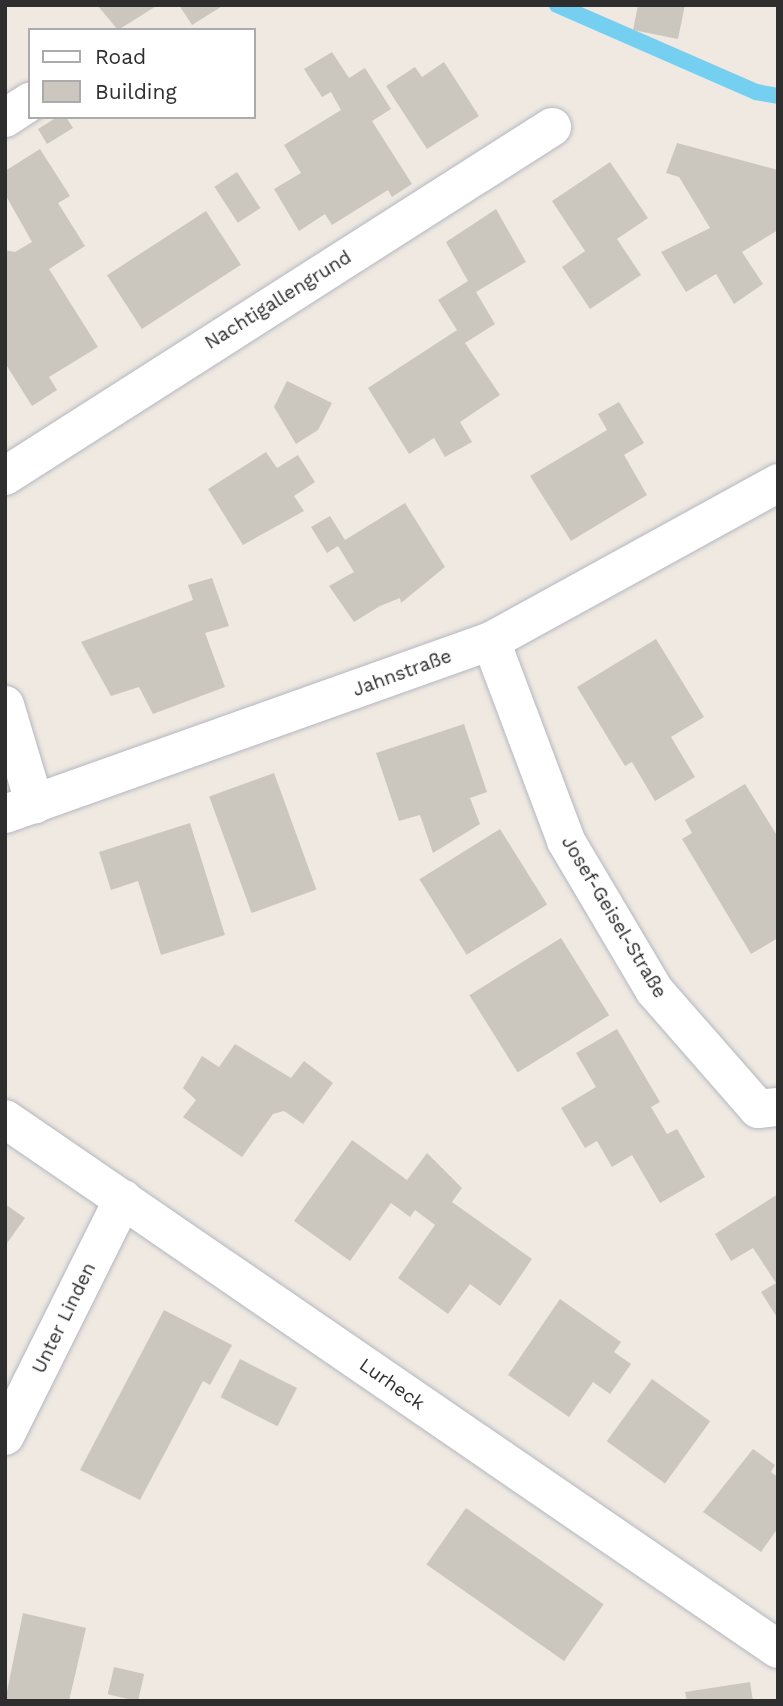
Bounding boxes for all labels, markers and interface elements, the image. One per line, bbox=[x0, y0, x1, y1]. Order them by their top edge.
legend bbox=[28, 28, 256, 119]
text: Road bbox=[95, 44, 146, 69]
text: Building bbox=[95, 79, 177, 104]
street label: Nachtigallengrund bbox=[201, 246, 355, 354]
street label: Jahnstraße bbox=[349, 645, 455, 701]
street label: Josef-Geisel-Straße bbox=[557, 832, 671, 1002]
street label: Unter Linden bbox=[27, 1259, 101, 1377]
street label: Lurheck bbox=[355, 1353, 429, 1415]

